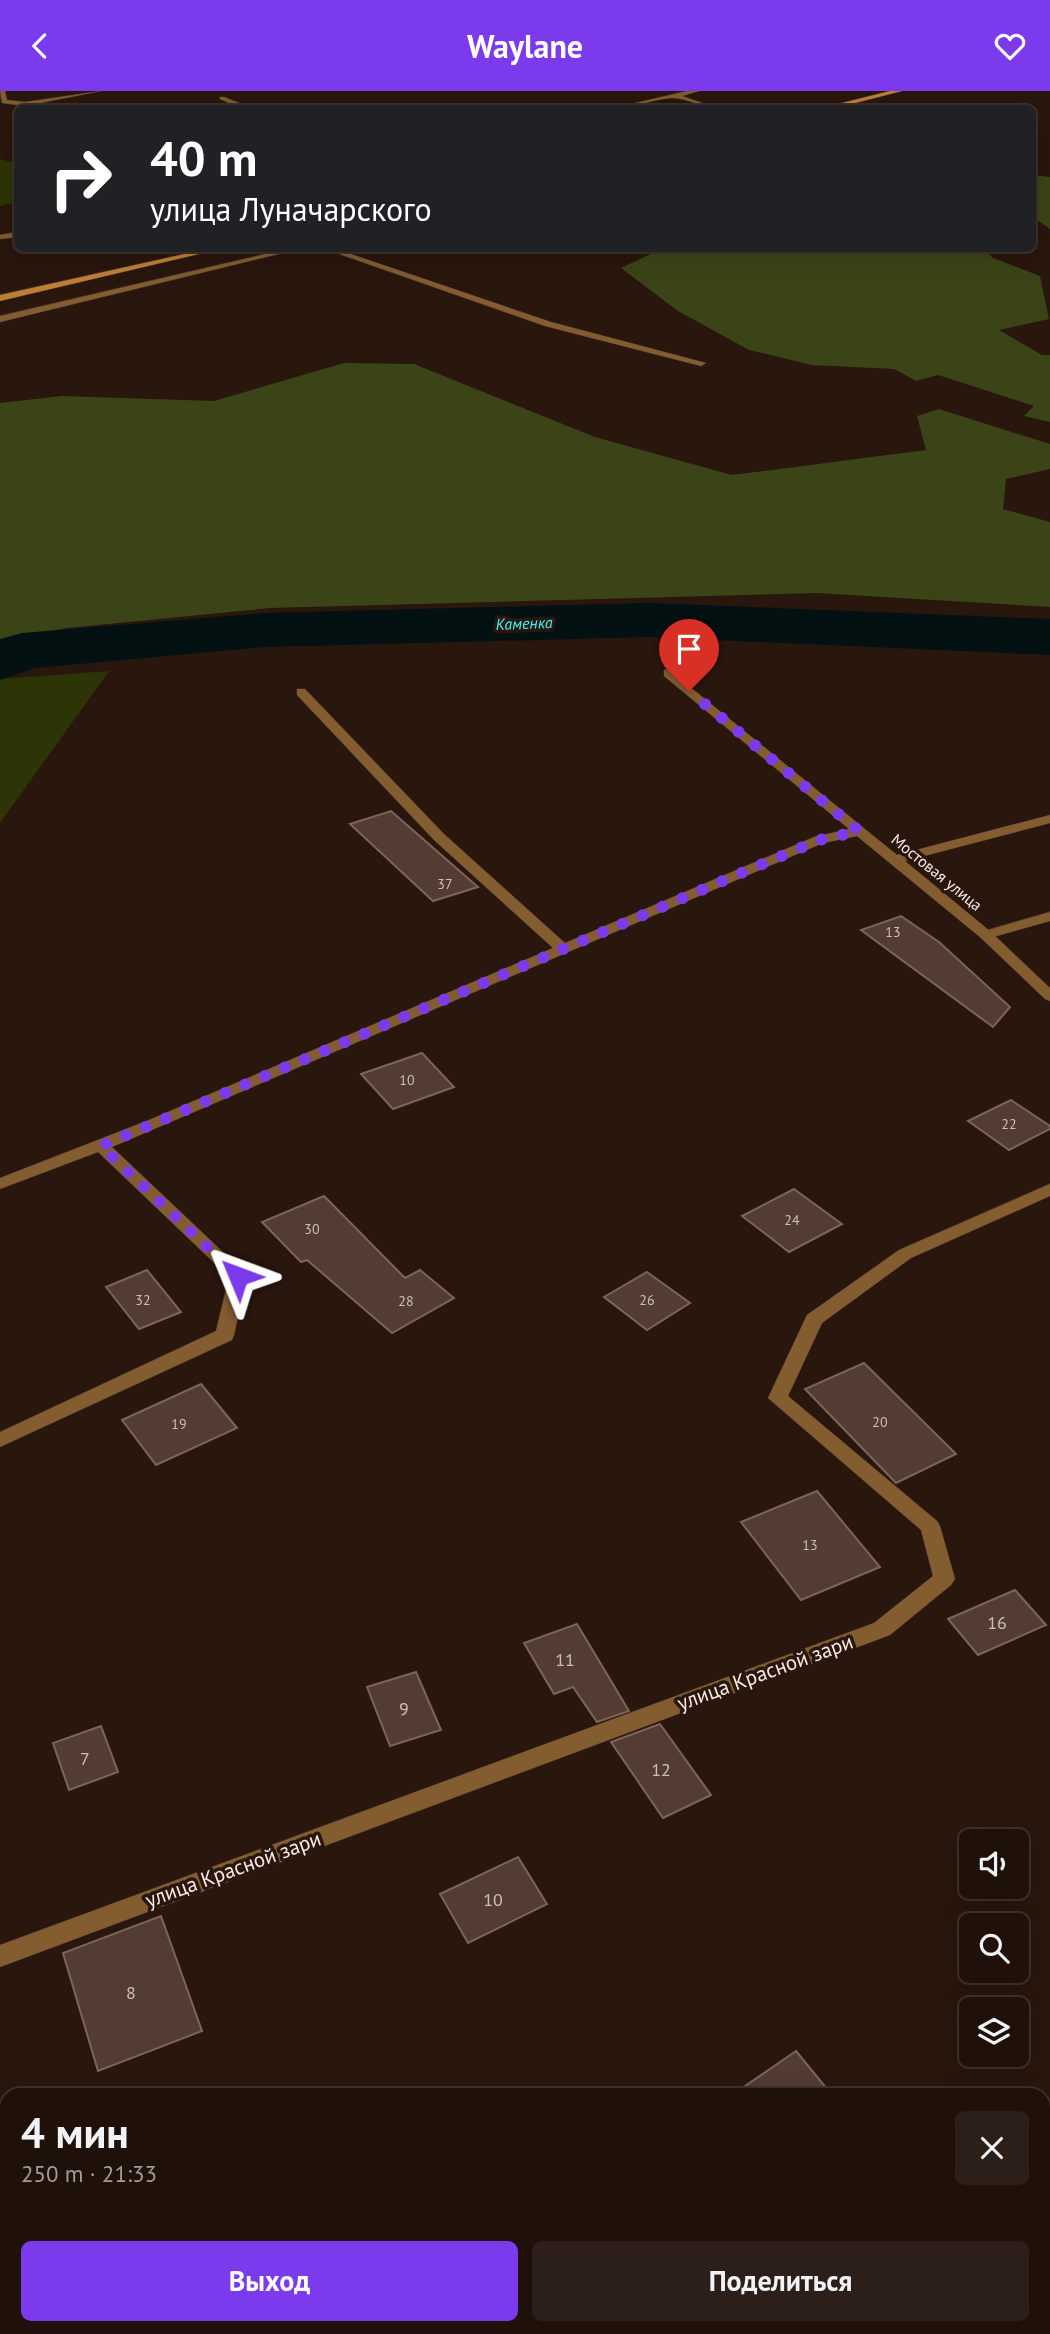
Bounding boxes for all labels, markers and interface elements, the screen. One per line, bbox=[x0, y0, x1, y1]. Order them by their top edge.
text: Waylane bbox=[467, 25, 583, 67]
icon: back bbox=[21, 27, 59, 65]
icon: heart bbox=[991, 27, 1029, 65]
text: 40 m bbox=[150, 126, 257, 190]
icon: right bbox=[35, 133, 126, 224]
text: улица Луначарского bbox=[150, 188, 432, 230]
water label: Каменка bbox=[495, 612, 553, 634]
pin bbox=[659, 619, 719, 691]
icon: arrive bbox=[670, 630, 708, 668]
street label: Мостовая улица bbox=[887, 829, 987, 915]
house number: 37 bbox=[437, 875, 453, 893]
house number: 13 bbox=[885, 923, 901, 941]
house number: 10 bbox=[399, 1071, 415, 1089]
house number: 22 bbox=[1001, 1115, 1017, 1133]
house number: 24 bbox=[784, 1211, 800, 1229]
house number: 30 bbox=[304, 1220, 320, 1238]
position arrow bbox=[201, 1239, 275, 1313]
house number: 32 bbox=[135, 1291, 151, 1309]
house number: 26 bbox=[639, 1291, 655, 1309]
house number: 28 bbox=[398, 1292, 414, 1310]
house number: 20 bbox=[872, 1413, 888, 1431]
house number: 19 bbox=[171, 1415, 187, 1433]
house number: 13 bbox=[802, 1536, 818, 1554]
house number: 16 bbox=[987, 1611, 1007, 1634]
street label: улица Красной зари bbox=[673, 1628, 857, 1716]
house number: 11 bbox=[555, 1648, 575, 1671]
house number: 9 bbox=[399, 1697, 409, 1720]
house number: 7 bbox=[80, 1747, 90, 1770]
house number: 12 bbox=[651, 1758, 671, 1781]
street label: улица Красной зари bbox=[141, 1825, 325, 1913]
map controls bbox=[959, 1829, 1029, 2067]
button: sound bbox=[959, 1829, 1029, 1899]
house number: 10 bbox=[483, 1888, 503, 1911]
button: search bbox=[959, 1913, 1029, 1983]
house number: 8 bbox=[126, 1981, 136, 2004]
button: layers bbox=[959, 1997, 1029, 2067]
text: 4 мин bbox=[21, 2105, 129, 2160]
button: close bbox=[955, 2111, 1029, 2185]
text: 250 m · 21:33 bbox=[21, 2159, 157, 2188]
button: Выход bbox=[21, 2241, 518, 2321]
button: Поделиться bbox=[532, 2241, 1029, 2321]

